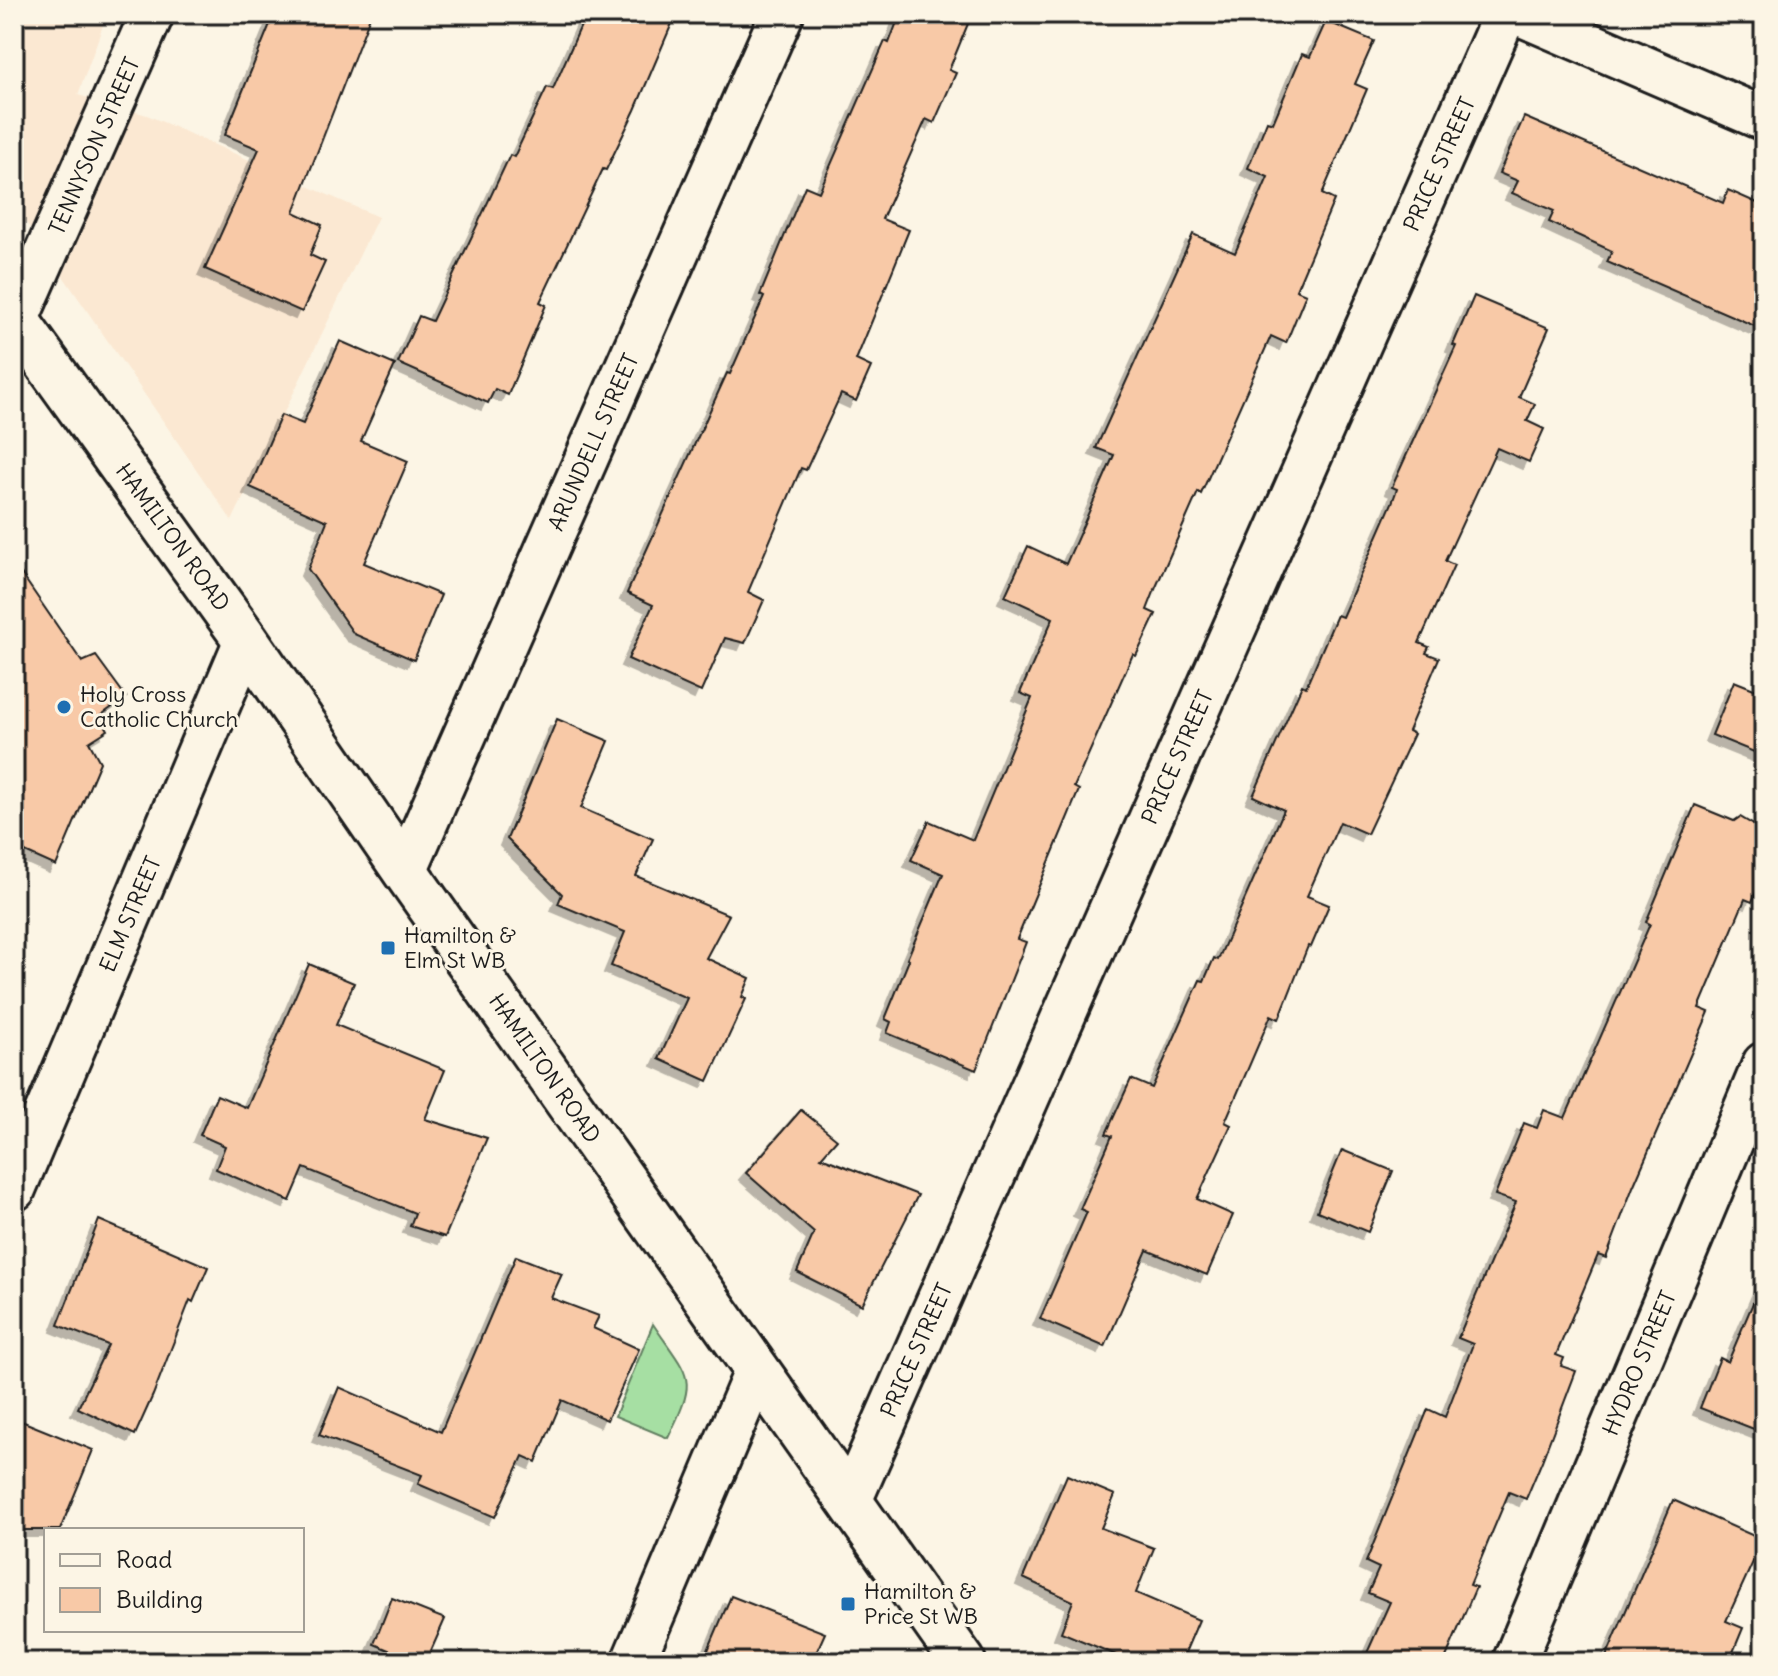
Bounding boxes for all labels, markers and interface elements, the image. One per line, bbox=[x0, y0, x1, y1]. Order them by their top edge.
street label: TENNYSON STREET bbox=[42, 53, 146, 239]
street label: PRICE STREET bbox=[1397, 93, 1481, 235]
street label: ARUNDELL STREET bbox=[541, 349, 645, 535]
street label: HAMILTON ROAD bbox=[110, 457, 236, 617]
place label: Holy Cross Catholic Church bbox=[80, 680, 238, 733]
street label: PRICE STREET bbox=[1135, 686, 1219, 828]
marker: Holy Cross Catholic Church bbox=[55, 698, 73, 716]
street label: ELM STREET bbox=[93, 852, 167, 976]
place label: Hamilton & Elm St WB bbox=[404, 921, 516, 974]
marker: Hamilton & Elm St WB bbox=[379, 939, 397, 957]
street label: HAMILTON ROAD bbox=[483, 988, 607, 1148]
street label: PRICE STREET bbox=[874, 1279, 958, 1421]
street label: HYDRO STREET bbox=[1596, 1286, 1682, 1440]
legend bbox=[44, 1528, 304, 1632]
text: Road bbox=[116, 1544, 172, 1574]
place label: Hamilton & Price St WB bbox=[864, 1577, 978, 1630]
text: Building bbox=[116, 1584, 203, 1614]
marker: Hamilton & Price St WB bbox=[839, 1595, 857, 1613]

